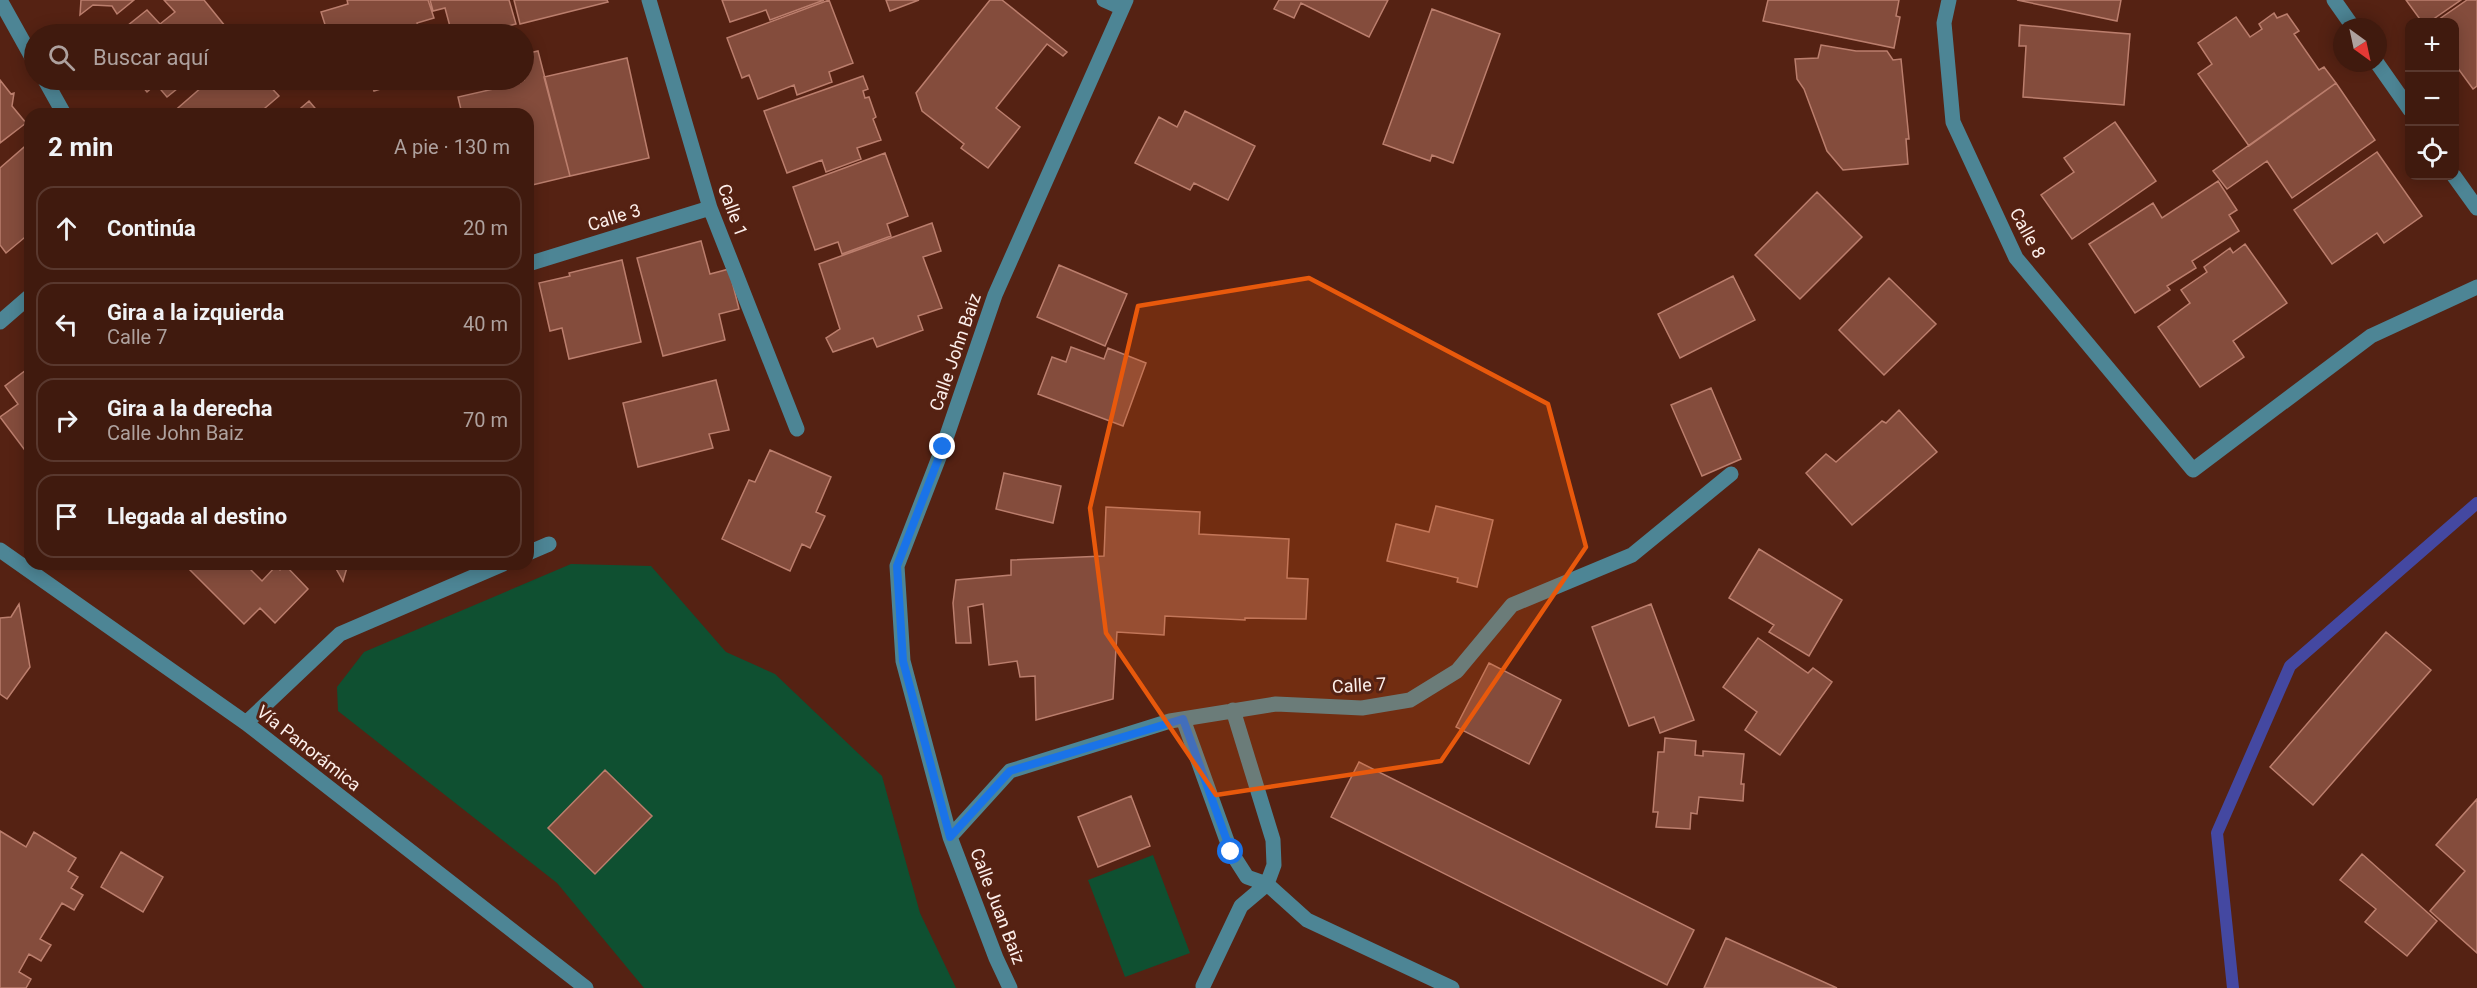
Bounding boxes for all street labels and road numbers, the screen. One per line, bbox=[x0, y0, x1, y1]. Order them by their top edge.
street label: Calle 1 bbox=[714, 181, 752, 239]
street label: Calle 3 bbox=[585, 199, 643, 235]
street label: Calle 8 bbox=[2006, 204, 2050, 262]
street label: Calle John Baiz bbox=[925, 290, 985, 414]
street label: Calle 7 bbox=[1331, 673, 1387, 697]
street label: Vía Panorámica bbox=[253, 701, 365, 795]
street label: Calle Juan Baiz bbox=[966, 845, 1030, 967]

